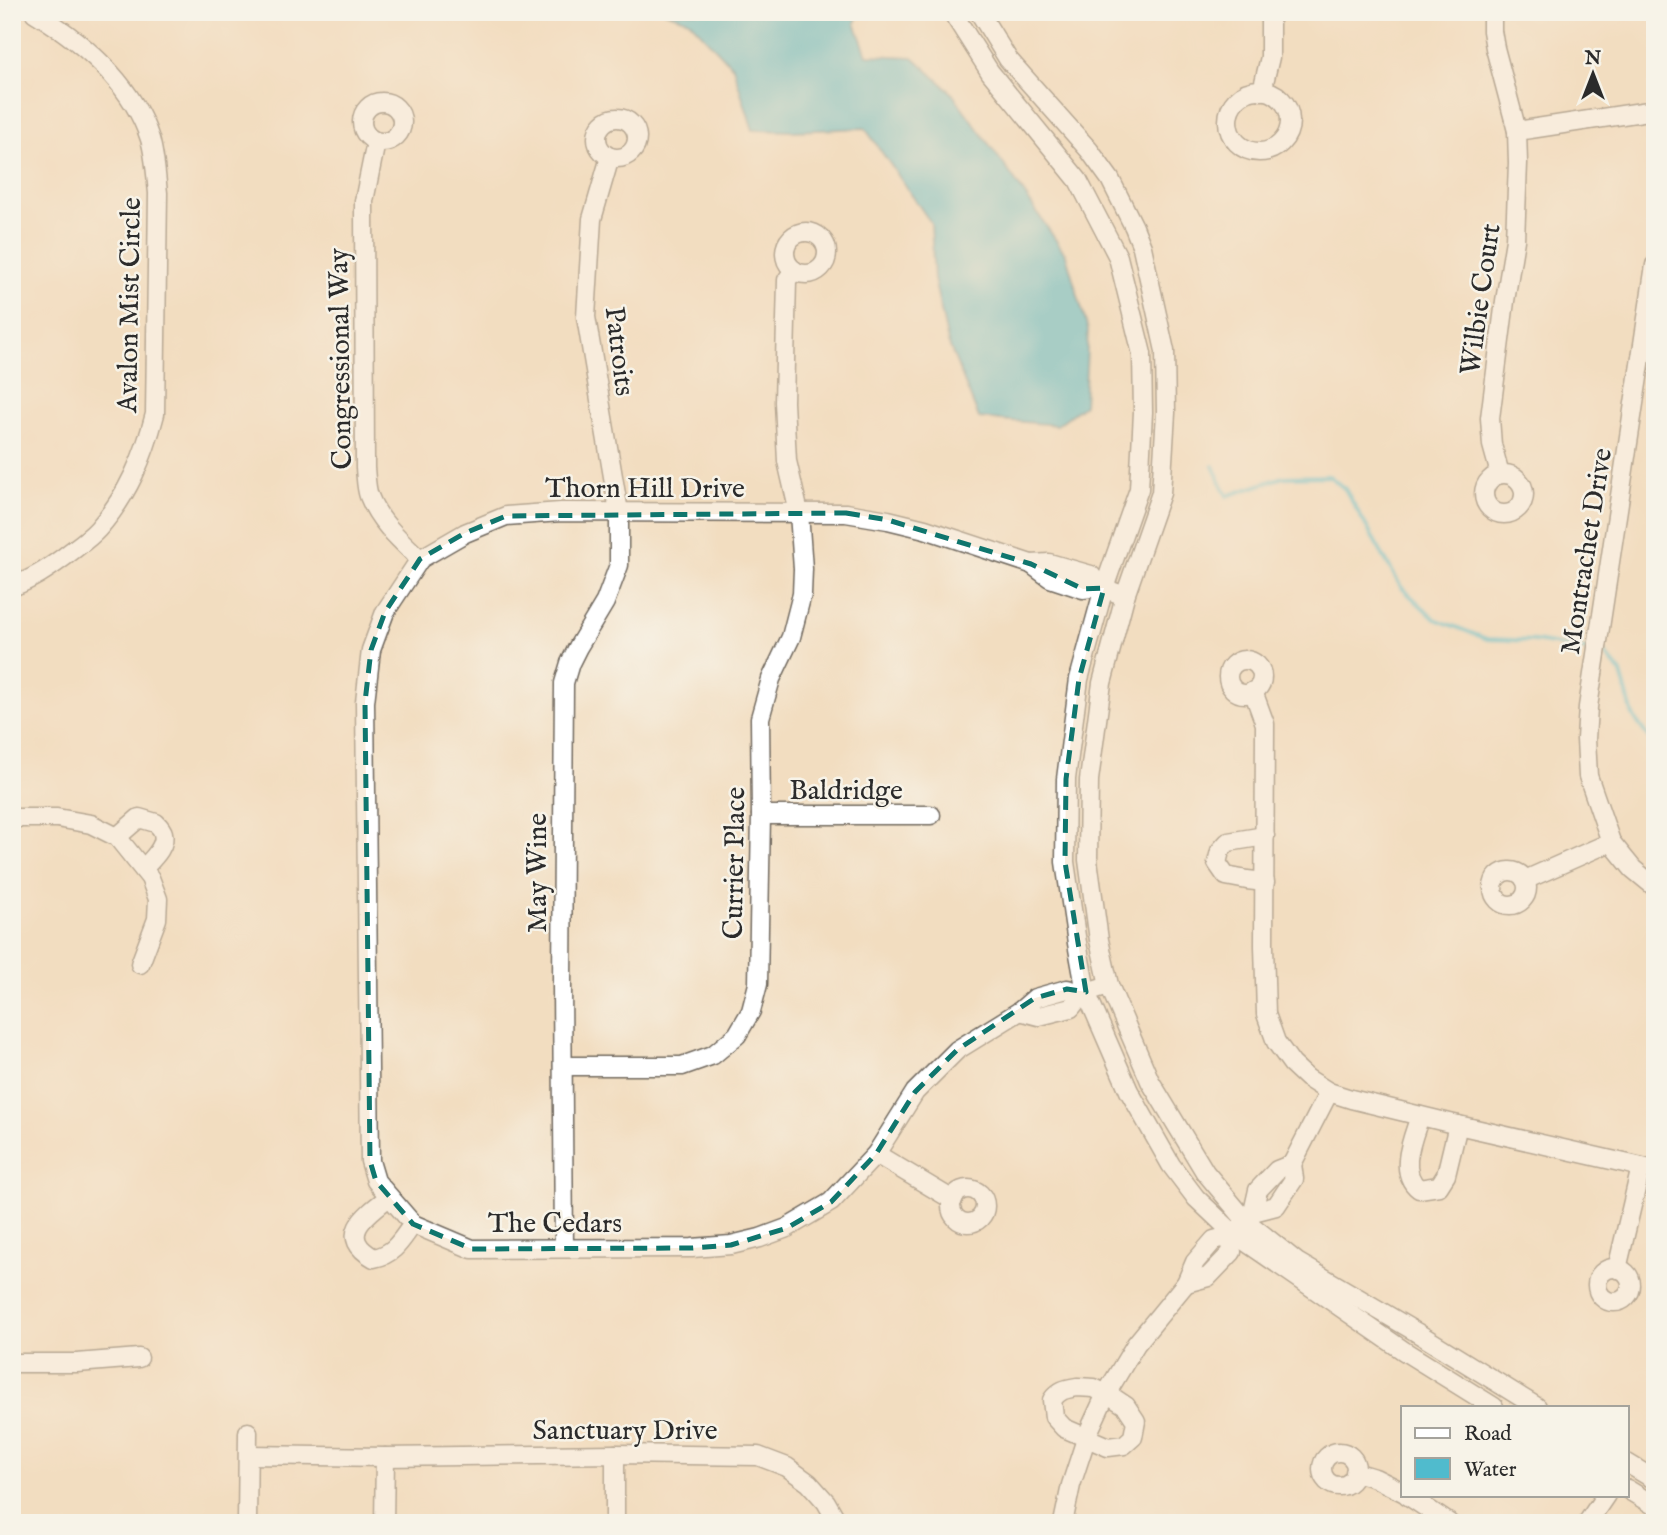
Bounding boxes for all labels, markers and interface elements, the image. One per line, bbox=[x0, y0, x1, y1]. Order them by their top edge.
north arrow bbox=[1558, 38, 1628, 108]
text: N bbox=[1584, 47, 1602, 71]
street label: Avalon Mist Circle bbox=[111, 197, 150, 414]
street label: Wilbie Court bbox=[1454, 221, 1509, 377]
street label: Congressional Way bbox=[322, 248, 361, 470]
street label: Patroits bbox=[596, 305, 641, 398]
street label: Montrachet Drive bbox=[1554, 446, 1621, 657]
street label: Thorn Hill Drive bbox=[545, 472, 745, 507]
street label: Baldridge bbox=[789, 774, 903, 809]
street label: Currier Place bbox=[717, 786, 754, 940]
street label: May Wine bbox=[521, 813, 556, 933]
street label: The Cedars bbox=[488, 1207, 622, 1242]
legend bbox=[1401, 1406, 1628, 1496]
street label: Sanctuary Drive bbox=[532, 1414, 718, 1449]
text: Road bbox=[1464, 1421, 1512, 1448]
text: Water bbox=[1464, 1457, 1517, 1484]

